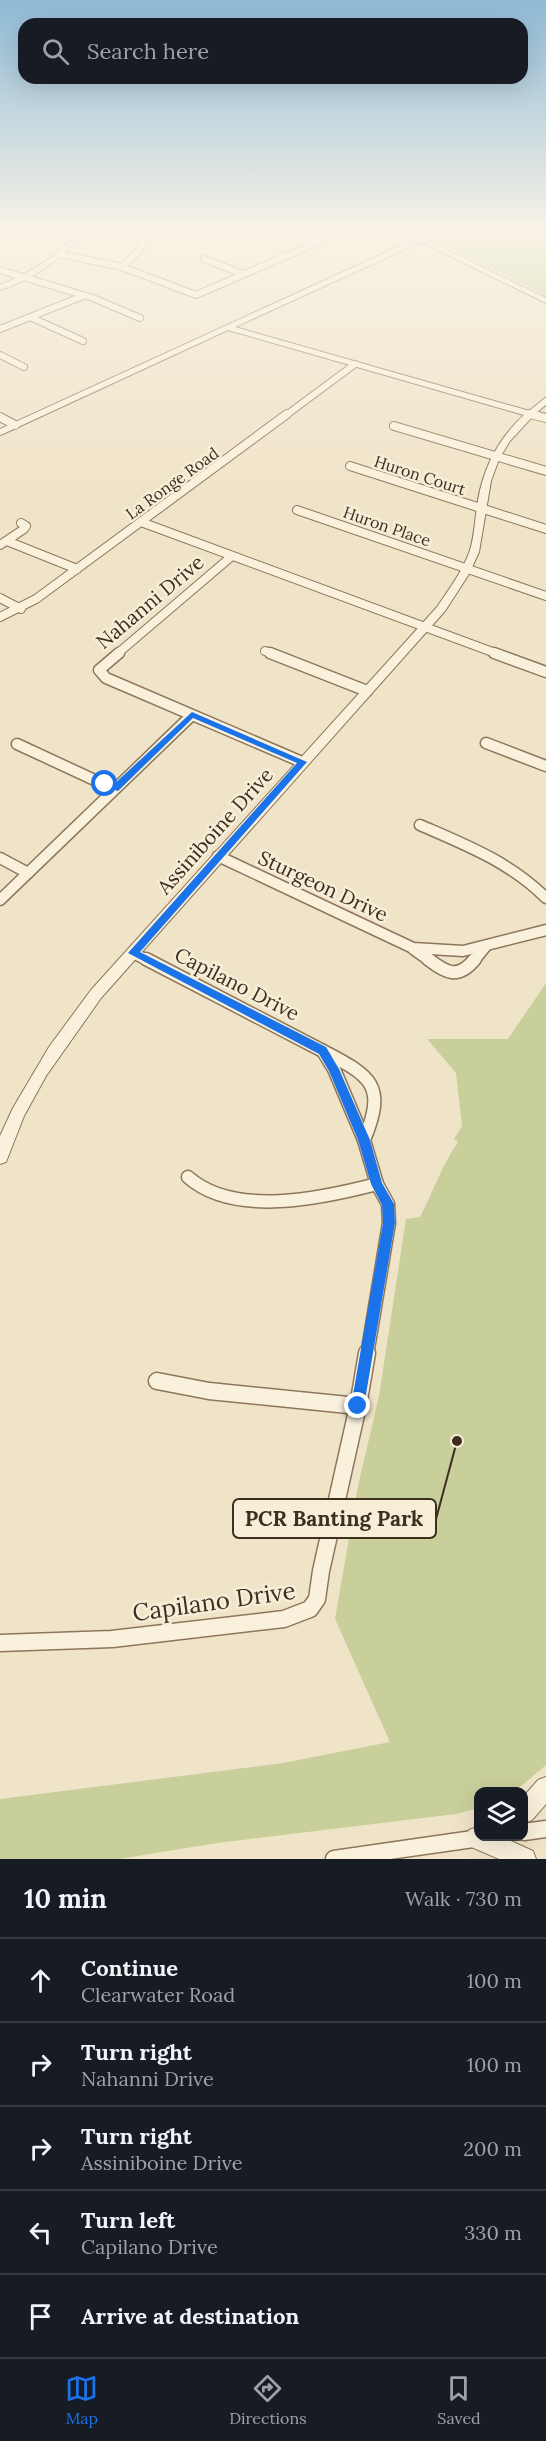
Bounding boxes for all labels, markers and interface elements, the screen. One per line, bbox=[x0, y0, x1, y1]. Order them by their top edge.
search box bbox=[18, 18, 528, 84]
icon: search bbox=[39, 35, 72, 68]
text: Search here bbox=[87, 37, 209, 65]
street label: La Ronge Road bbox=[122, 442, 223, 523]
street label: Huron Court bbox=[372, 451, 469, 499]
street label: Huron Place bbox=[341, 502, 434, 550]
street label: Nahanni Drive bbox=[91, 549, 209, 654]
street label: Assiniboine Drive bbox=[151, 762, 278, 900]
route start bbox=[91, 770, 117, 796]
street label: Sturgeon Drive bbox=[254, 845, 392, 927]
street label: Capilano Drive bbox=[171, 941, 304, 1026]
route end bbox=[344, 1392, 370, 1418]
callout: PCR Banting Park bbox=[233, 1499, 436, 1538]
text: PCR Banting Park bbox=[245, 1505, 424, 1532]
street label: Capilano Drive bbox=[131, 1575, 297, 1628]
map controls bbox=[474, 1787, 528, 1841]
button: layers bbox=[474, 1787, 528, 1841]
text: 10 min bbox=[24, 1882, 107, 1915]
text: Walk · 730 m bbox=[405, 1886, 522, 1911]
text: Continue bbox=[81, 1954, 178, 1982]
icon: ahead bbox=[24, 1964, 57, 1997]
text: 100 m bbox=[467, 1968, 522, 1993]
text: Clearwater Road bbox=[81, 1982, 235, 2007]
text: Turn right bbox=[81, 2038, 192, 2066]
icon: right bbox=[24, 2048, 57, 2081]
text: 100 m bbox=[467, 2052, 522, 2077]
text: Nahanni Drive bbox=[81, 2066, 214, 2091]
text: Turn right bbox=[81, 2122, 192, 2150]
icon: right bbox=[24, 2132, 57, 2165]
text: 200 m bbox=[463, 2136, 522, 2161]
text: Assiniboine Drive bbox=[81, 2150, 243, 2175]
text: Turn left bbox=[81, 2206, 175, 2234]
icon: left bbox=[24, 2216, 57, 2249]
text: 330 m bbox=[464, 2220, 522, 2245]
text: Capilano Drive bbox=[81, 2234, 218, 2259]
icon: arrive bbox=[24, 2300, 57, 2333]
text: Arrive at destination bbox=[81, 2302, 299, 2330]
tab: Map bbox=[65, 2372, 98, 2428]
tab: Directions bbox=[229, 2372, 307, 2428]
tab: Saved bbox=[437, 2372, 481, 2428]

